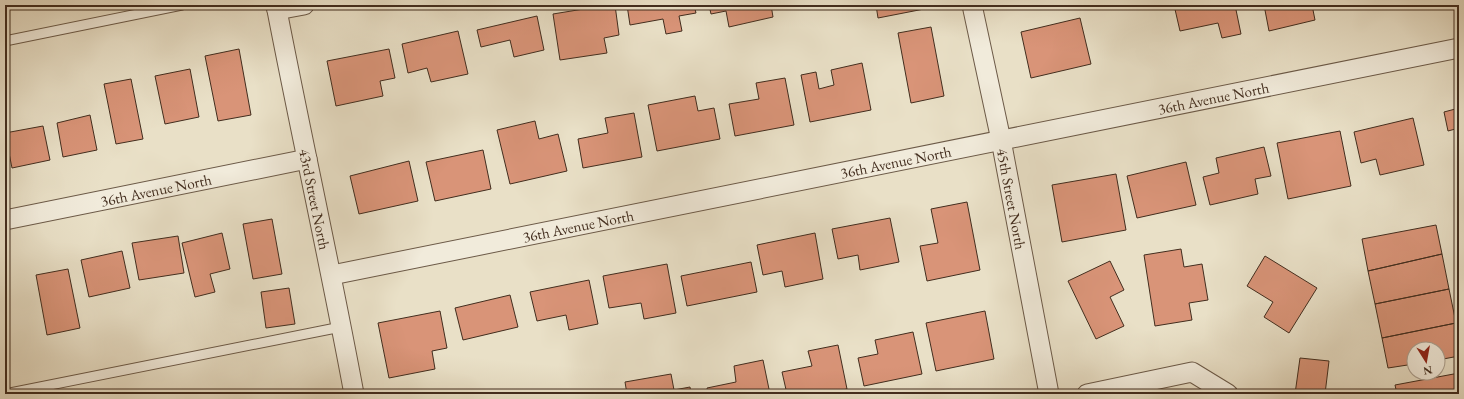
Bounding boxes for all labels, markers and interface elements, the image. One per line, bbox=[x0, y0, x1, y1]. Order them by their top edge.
street label: 36th Avenue North bbox=[1156, 77, 1271, 118]
street label: 36th Avenue North bbox=[839, 141, 953, 182]
street label: 43rd Street North bbox=[296, 147, 335, 252]
street label: 45th Street North bbox=[993, 147, 1031, 251]
street label: 36th Avenue North bbox=[99, 169, 213, 210]
street label: 36th Avenue North bbox=[521, 205, 635, 246]
north arrow bbox=[1406, 341, 1446, 381]
text: N bbox=[1422, 363, 1434, 379]

